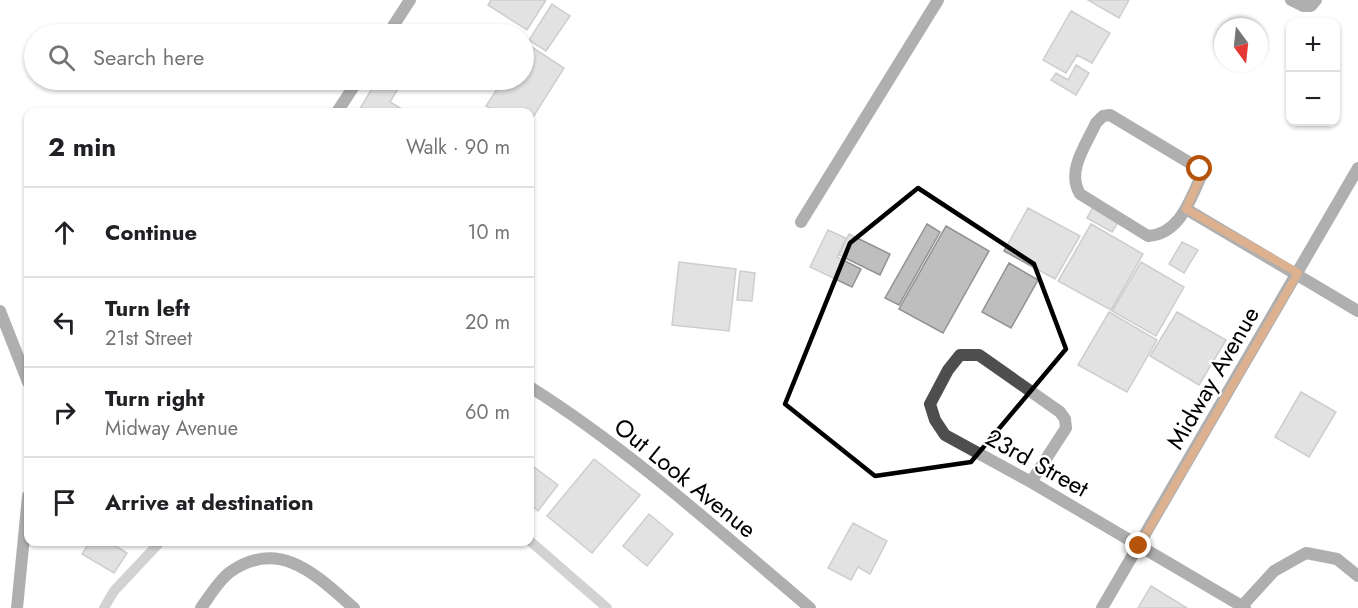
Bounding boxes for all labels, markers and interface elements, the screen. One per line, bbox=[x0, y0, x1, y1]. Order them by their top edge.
north arrow bbox=[1214, 18, 1268, 72]
map controls bbox=[1286, 18, 1340, 126]
button: + bbox=[1286, 18, 1340, 72]
search box bbox=[24, 24, 534, 90]
icon: search bbox=[45, 41, 78, 74]
text: Search here bbox=[93, 41, 204, 73]
button: − bbox=[1286, 72, 1340, 126]
text: 2 min bbox=[48, 128, 116, 166]
text: Walk · 90 m bbox=[406, 133, 510, 162]
route start bbox=[1186, 155, 1212, 181]
icon: ahead bbox=[48, 216, 81, 249]
text: Continue bbox=[105, 216, 197, 248]
text: 10 m bbox=[467, 218, 510, 247]
text: Turn left bbox=[105, 292, 190, 324]
street label: Midway Avenue bbox=[1158, 300, 1268, 456]
icon: left bbox=[48, 306, 81, 339]
text: 20 m bbox=[465, 308, 510, 337]
text: 21st Street bbox=[105, 324, 192, 353]
text: Turn right bbox=[105, 382, 205, 414]
icon: right bbox=[48, 396, 81, 429]
text: 60 m bbox=[465, 398, 510, 427]
street label: Out Look Avenue bbox=[607, 409, 764, 546]
text: Midway Avenue bbox=[105, 414, 238, 443]
street label: 23rd Street bbox=[979, 420, 1095, 505]
icon: arrive bbox=[48, 486, 81, 519]
text: Arrive at destination bbox=[105, 486, 314, 518]
route end bbox=[1125, 532, 1151, 558]

